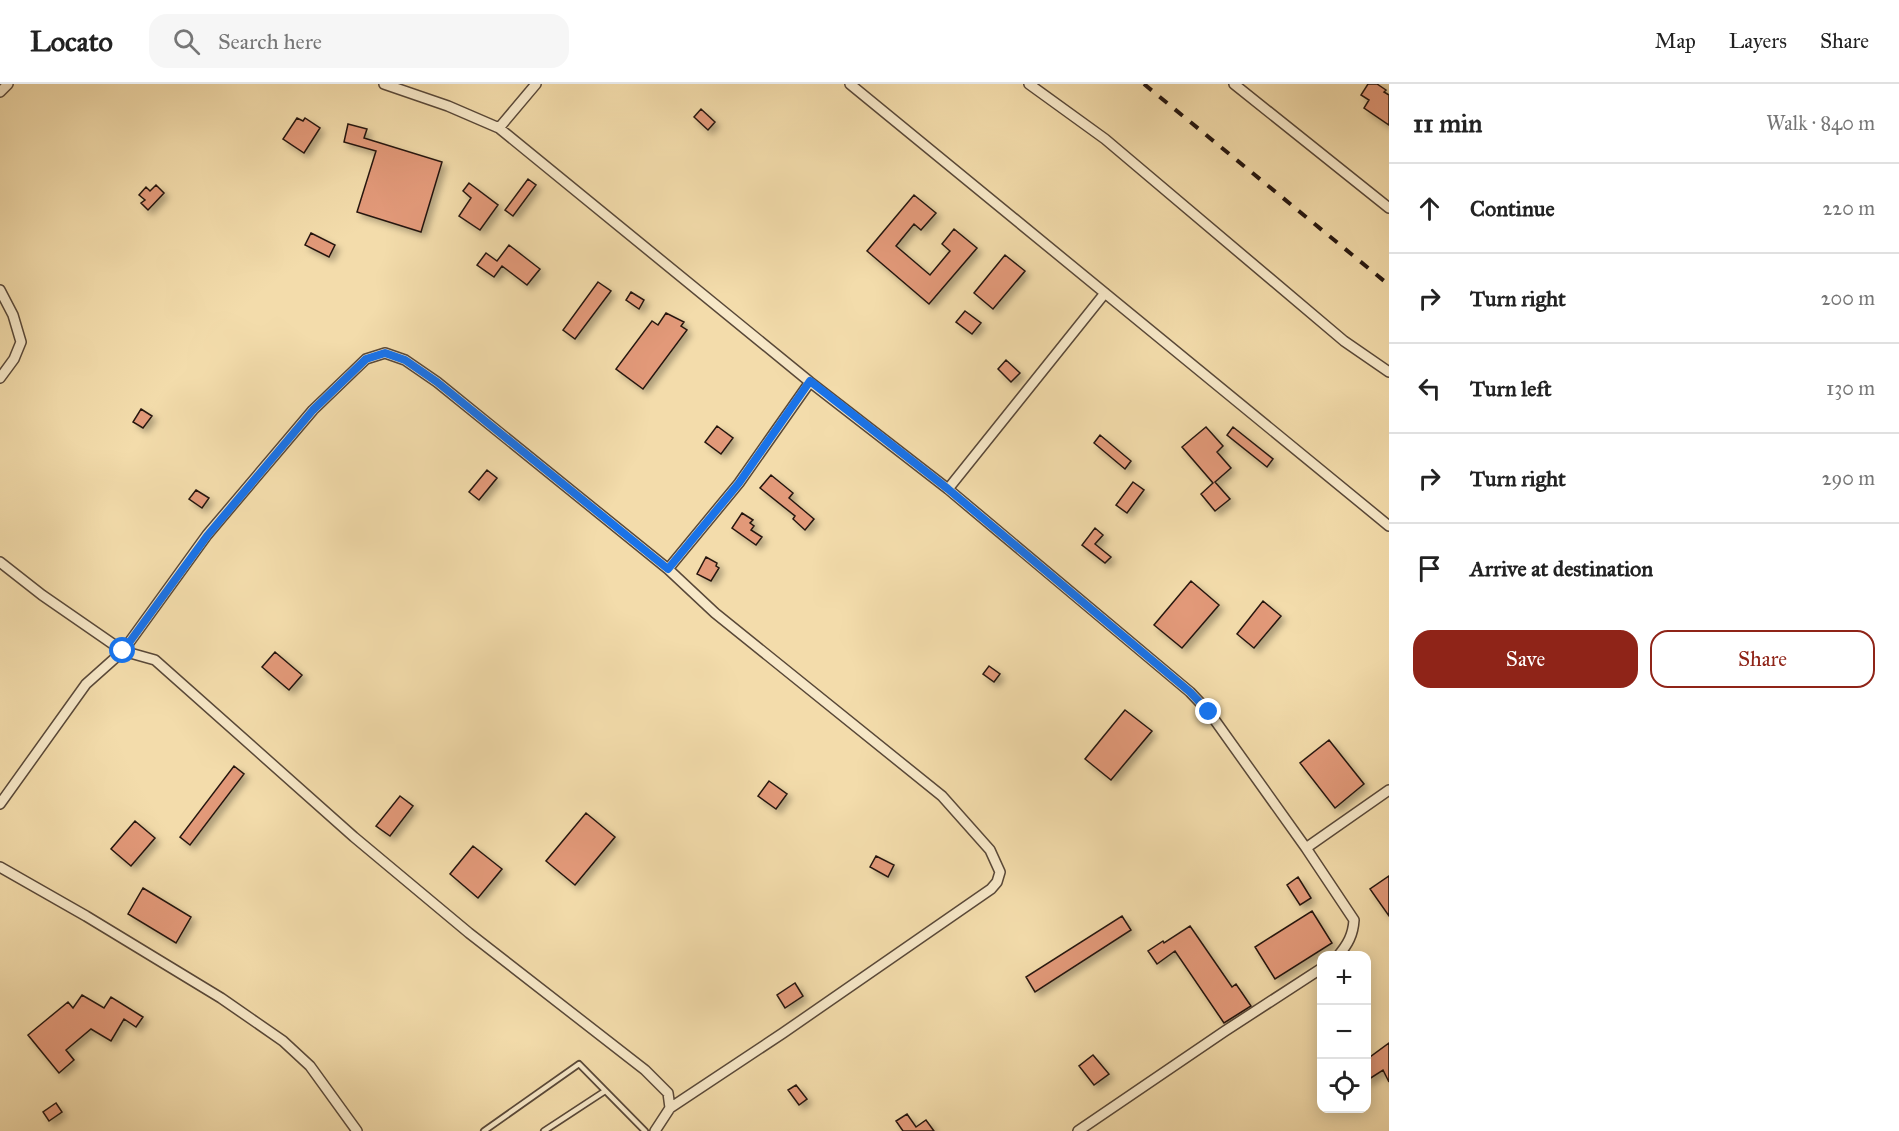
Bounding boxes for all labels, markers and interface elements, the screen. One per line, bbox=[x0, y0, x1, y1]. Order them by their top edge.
search box bbox=[149, 14, 569, 68]
text: Locato bbox=[30, 24, 113, 59]
icon: search bbox=[170, 25, 203, 58]
text: Search here bbox=[218, 28, 322, 55]
text: Map bbox=[1655, 28, 1696, 54]
text: Layers bbox=[1729, 28, 1787, 54]
text: Share bbox=[1820, 28, 1869, 54]
text: 11 min bbox=[1413, 107, 1482, 139]
text: Walk · 840 m bbox=[1766, 111, 1875, 135]
icon: ahead bbox=[1413, 192, 1446, 225]
text: Continue bbox=[1470, 195, 1555, 222]
text: 220 m bbox=[1823, 196, 1875, 220]
icon: right bbox=[1413, 282, 1446, 315]
text: Turn right bbox=[1470, 285, 1566, 312]
text: 200 m bbox=[1821, 286, 1875, 310]
icon: left bbox=[1413, 372, 1446, 405]
text: Turn left bbox=[1470, 375, 1552, 402]
text: 130 m bbox=[1826, 376, 1875, 400]
icon: right bbox=[1413, 462, 1446, 495]
text: Turn right bbox=[1470, 465, 1566, 492]
text: 290 m bbox=[1822, 466, 1875, 490]
icon: arrive bbox=[1413, 552, 1446, 585]
text: Arrive at destination bbox=[1470, 555, 1653, 582]
button: Save bbox=[1413, 630, 1638, 688]
button: Share bbox=[1650, 630, 1875, 688]
route start bbox=[109, 637, 135, 663]
route end bbox=[1195, 698, 1221, 724]
map controls bbox=[1317, 951, 1371, 1113]
button: + bbox=[1317, 951, 1371, 1005]
button: − bbox=[1317, 1005, 1371, 1059]
button: locate bbox=[1317, 1059, 1371, 1113]

